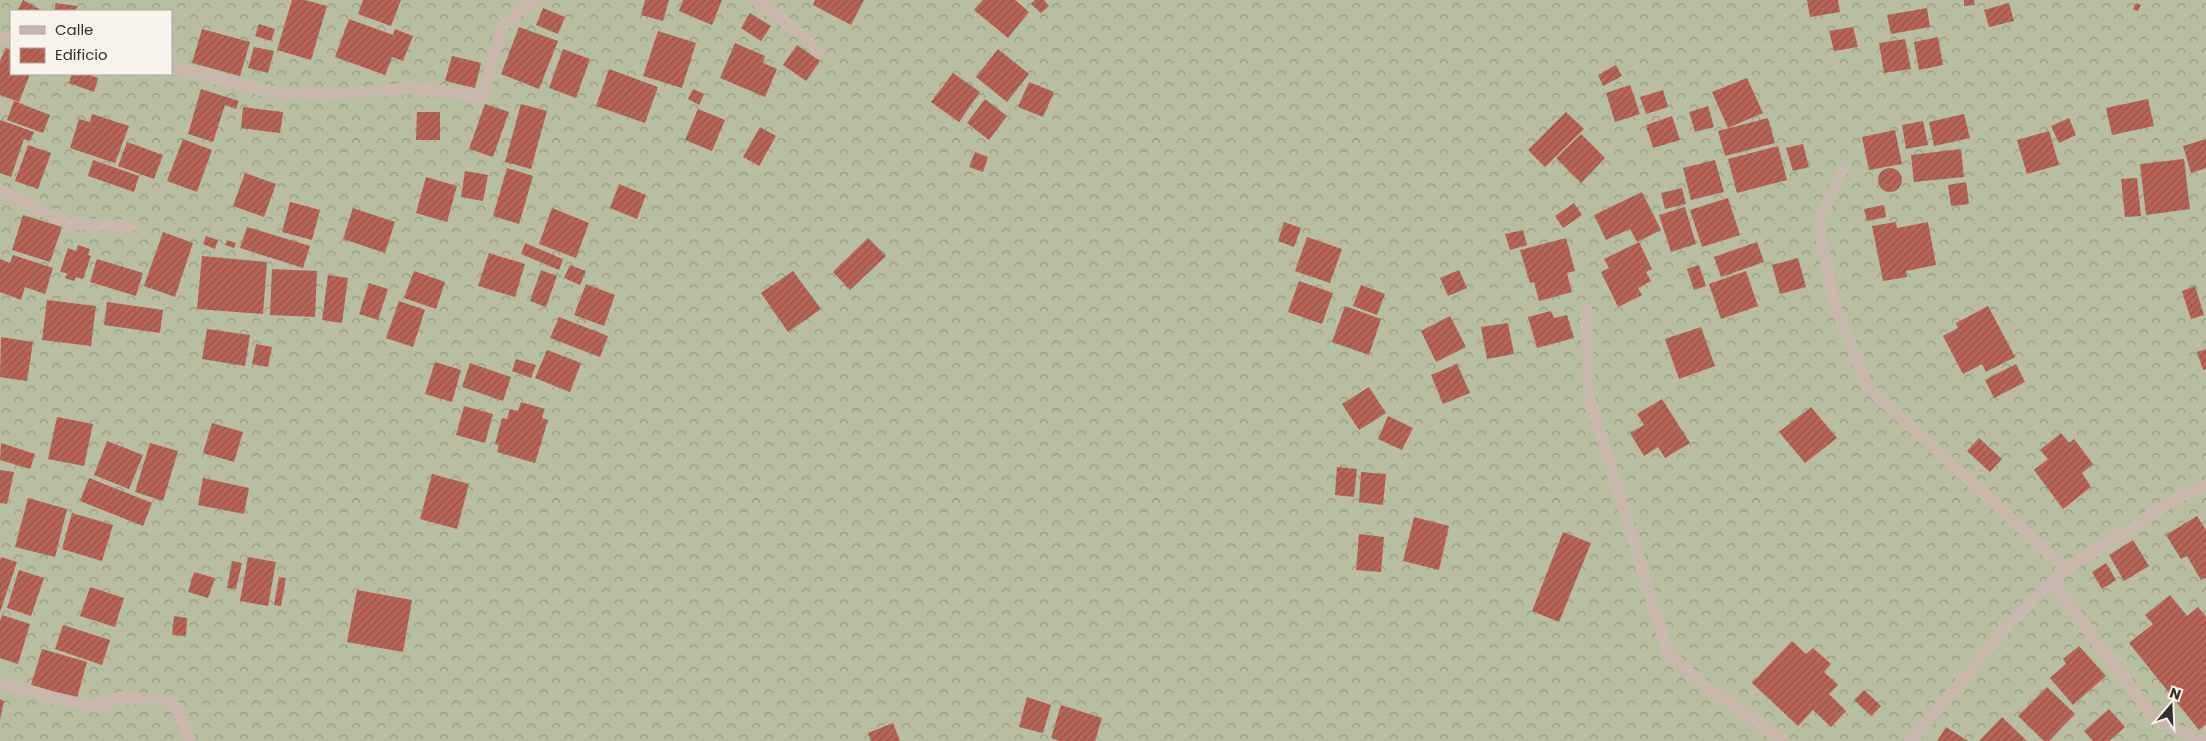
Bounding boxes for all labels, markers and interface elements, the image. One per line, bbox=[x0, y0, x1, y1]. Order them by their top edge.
legend bbox=[10, 10, 172, 75]
text: Calle bbox=[55, 19, 93, 40]
text: Edificio bbox=[55, 44, 108, 65]
north arrow bbox=[2146, 681, 2196, 731]
text: N bbox=[2167, 683, 2183, 705]

